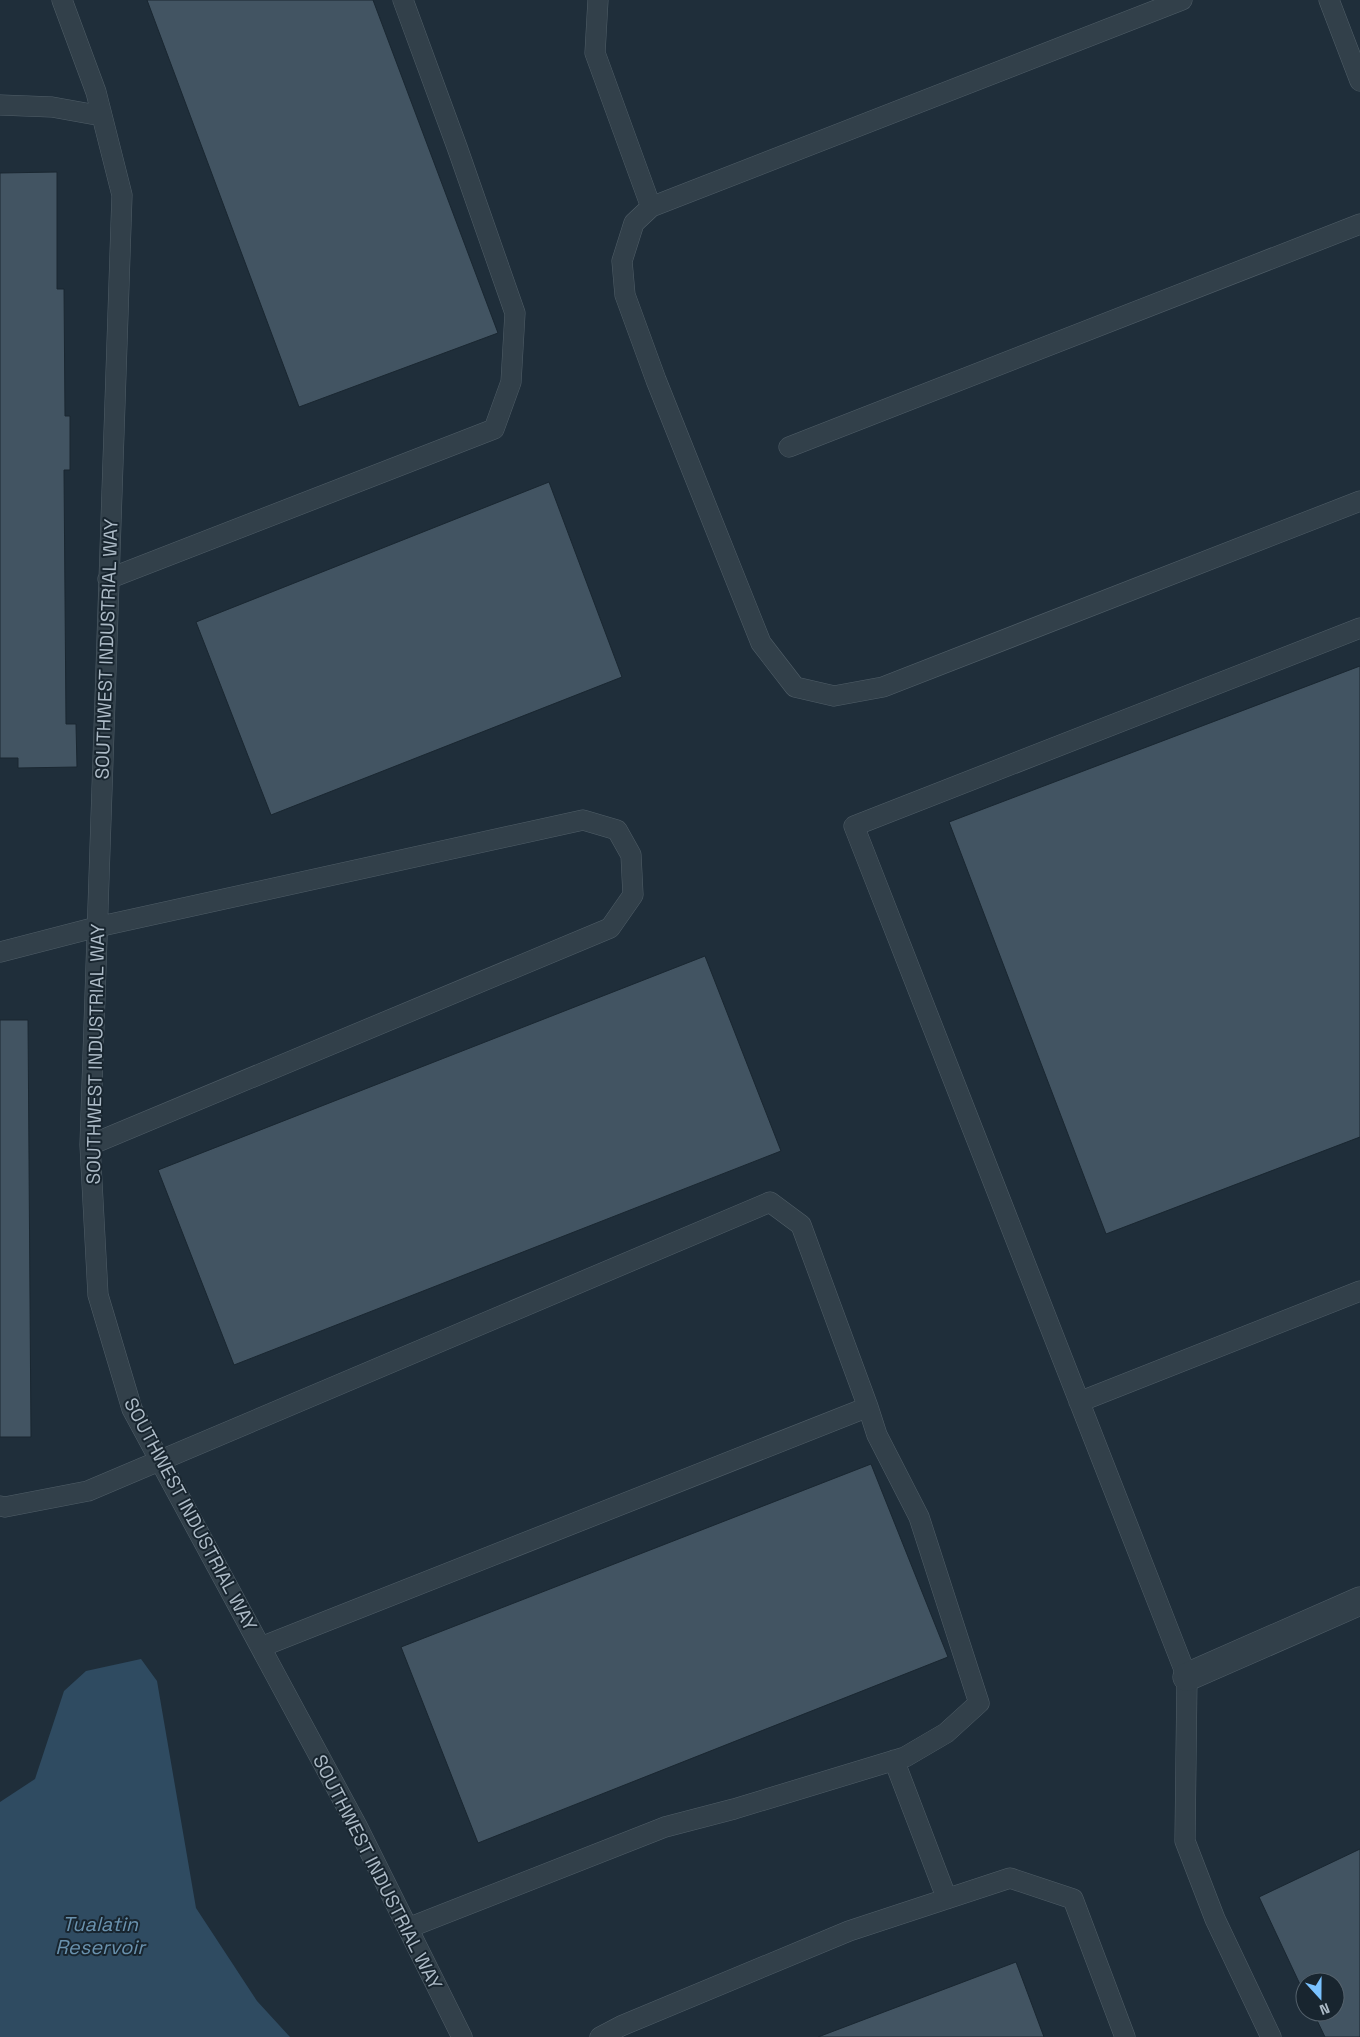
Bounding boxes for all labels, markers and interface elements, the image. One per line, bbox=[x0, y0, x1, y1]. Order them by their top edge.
street label: SOUTHWEST INDUSTRIAL WAY bbox=[89, 518, 124, 780]
street label: SOUTHWEST INDUSTRIAL WAY bbox=[81, 923, 110, 1185]
street label: SOUTHWEST INDUSTRIAL WAY bbox=[118, 1393, 263, 1636]
street label: SOUTHWEST INDUSTRIAL WAY bbox=[307, 1750, 448, 1994]
water label: Tualatin Reservoir bbox=[55, 1911, 147, 1960]
north arrow bbox=[1295, 1972, 1345, 2022]
text: N bbox=[1317, 1999, 1332, 2019]

